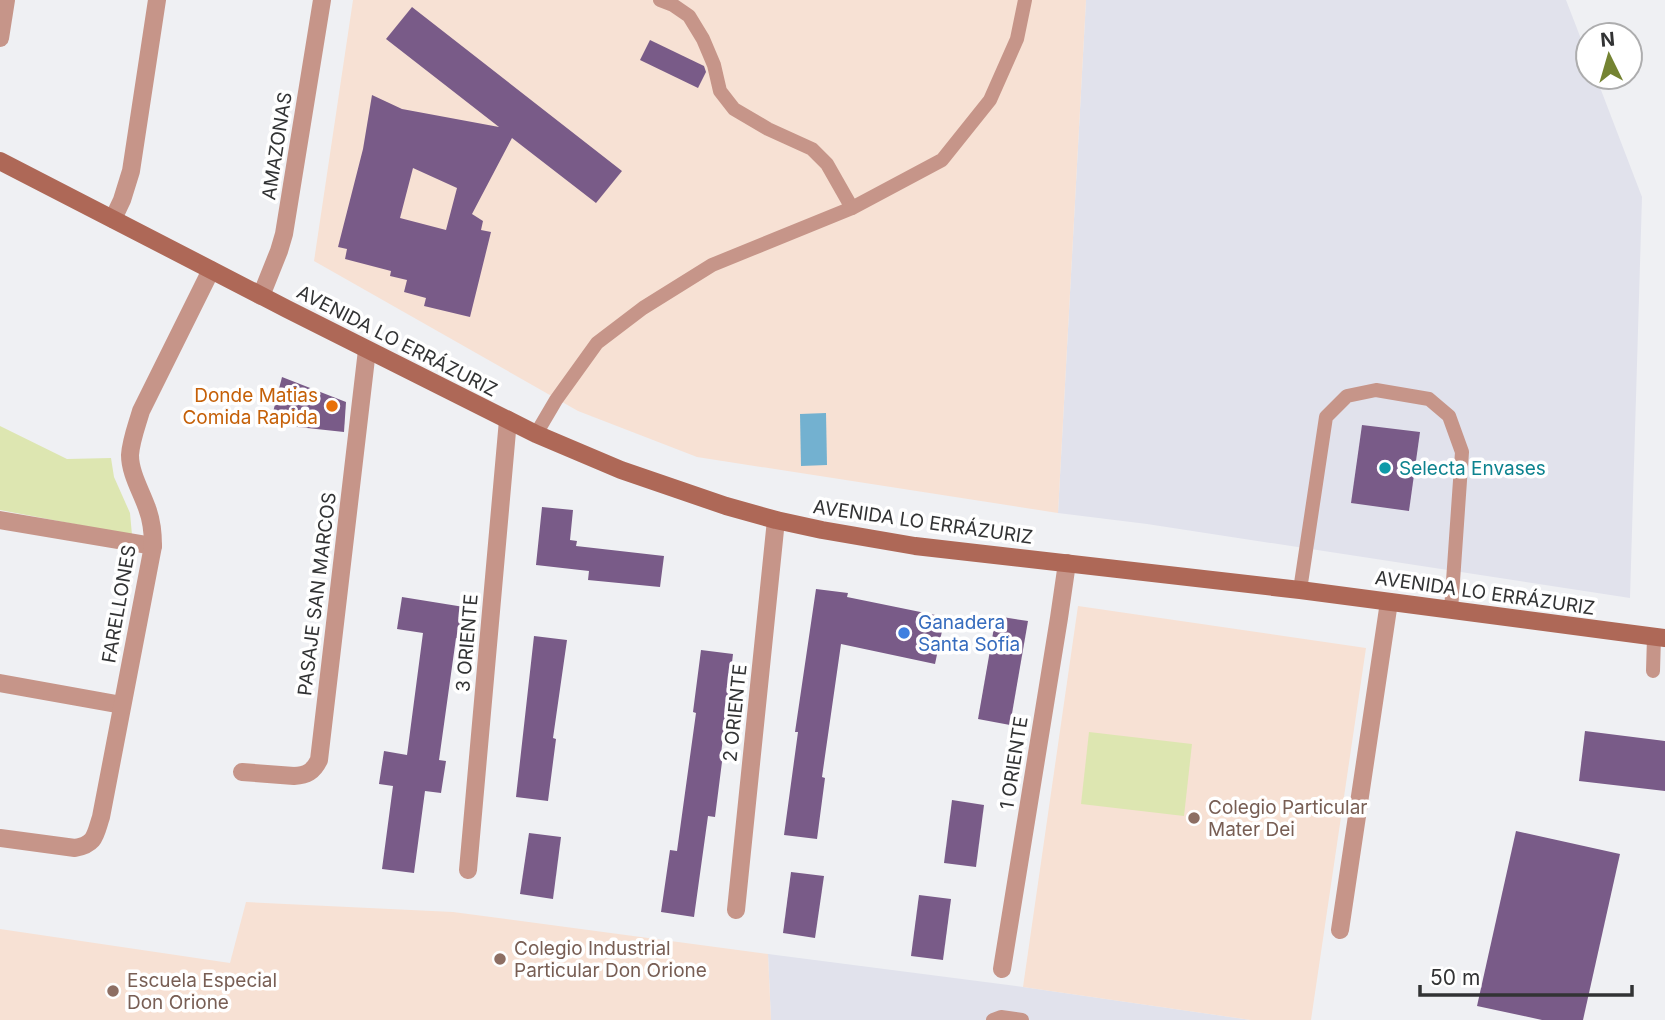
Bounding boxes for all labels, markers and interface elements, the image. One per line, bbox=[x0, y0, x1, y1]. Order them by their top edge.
north arrow bbox=[1574, 21, 1644, 91]
text: N bbox=[1599, 27, 1616, 52]
street label: AMAZONAS bbox=[257, 90, 297, 202]
street label: AVENIDA LO ERRÁZURIZ bbox=[293, 280, 501, 402]
place label: Donde Matias Comida Rapida bbox=[182, 384, 318, 429]
marker: Donde Matias Comida Rapida bbox=[324, 398, 340, 414]
place label: Selecta Envases bbox=[1399, 457, 1546, 480]
marker: Selecta Envases bbox=[1377, 460, 1393, 476]
street label: PASAJE SAN MARCOS bbox=[293, 491, 341, 697]
street label: AVENIDA LO ERRÁZURIZ bbox=[812, 494, 1035, 549]
street label: FARELLONES bbox=[97, 543, 141, 665]
street label: AVENIDA LO ERRÁZURIZ bbox=[1374, 565, 1597, 620]
street label: 3 ORIENTE bbox=[451, 593, 483, 693]
place label: Ganadera Santa Sofia bbox=[918, 611, 1020, 656]
marker: Ganadera Santa Sofia bbox=[896, 625, 912, 641]
street label: 2 ORIENTE bbox=[718, 663, 752, 763]
street label: 1 ORIENTE bbox=[995, 715, 1033, 811]
place label: Colegio Particular Mater Dei bbox=[1208, 796, 1368, 841]
marker: Colegio Particular Mater Dei bbox=[1186, 810, 1202, 826]
place label: Colegio Industrial Particular Don Orione bbox=[514, 937, 707, 982]
marker: Colegio Industrial Particular Don Orione bbox=[492, 951, 508, 967]
scale bar bbox=[1420, 954, 1632, 998]
text: 50 m bbox=[1430, 965, 1480, 990]
place label: Escuela Especial Don Orione bbox=[127, 969, 277, 1014]
marker: Escuela Especial Don Orione bbox=[105, 983, 121, 999]

